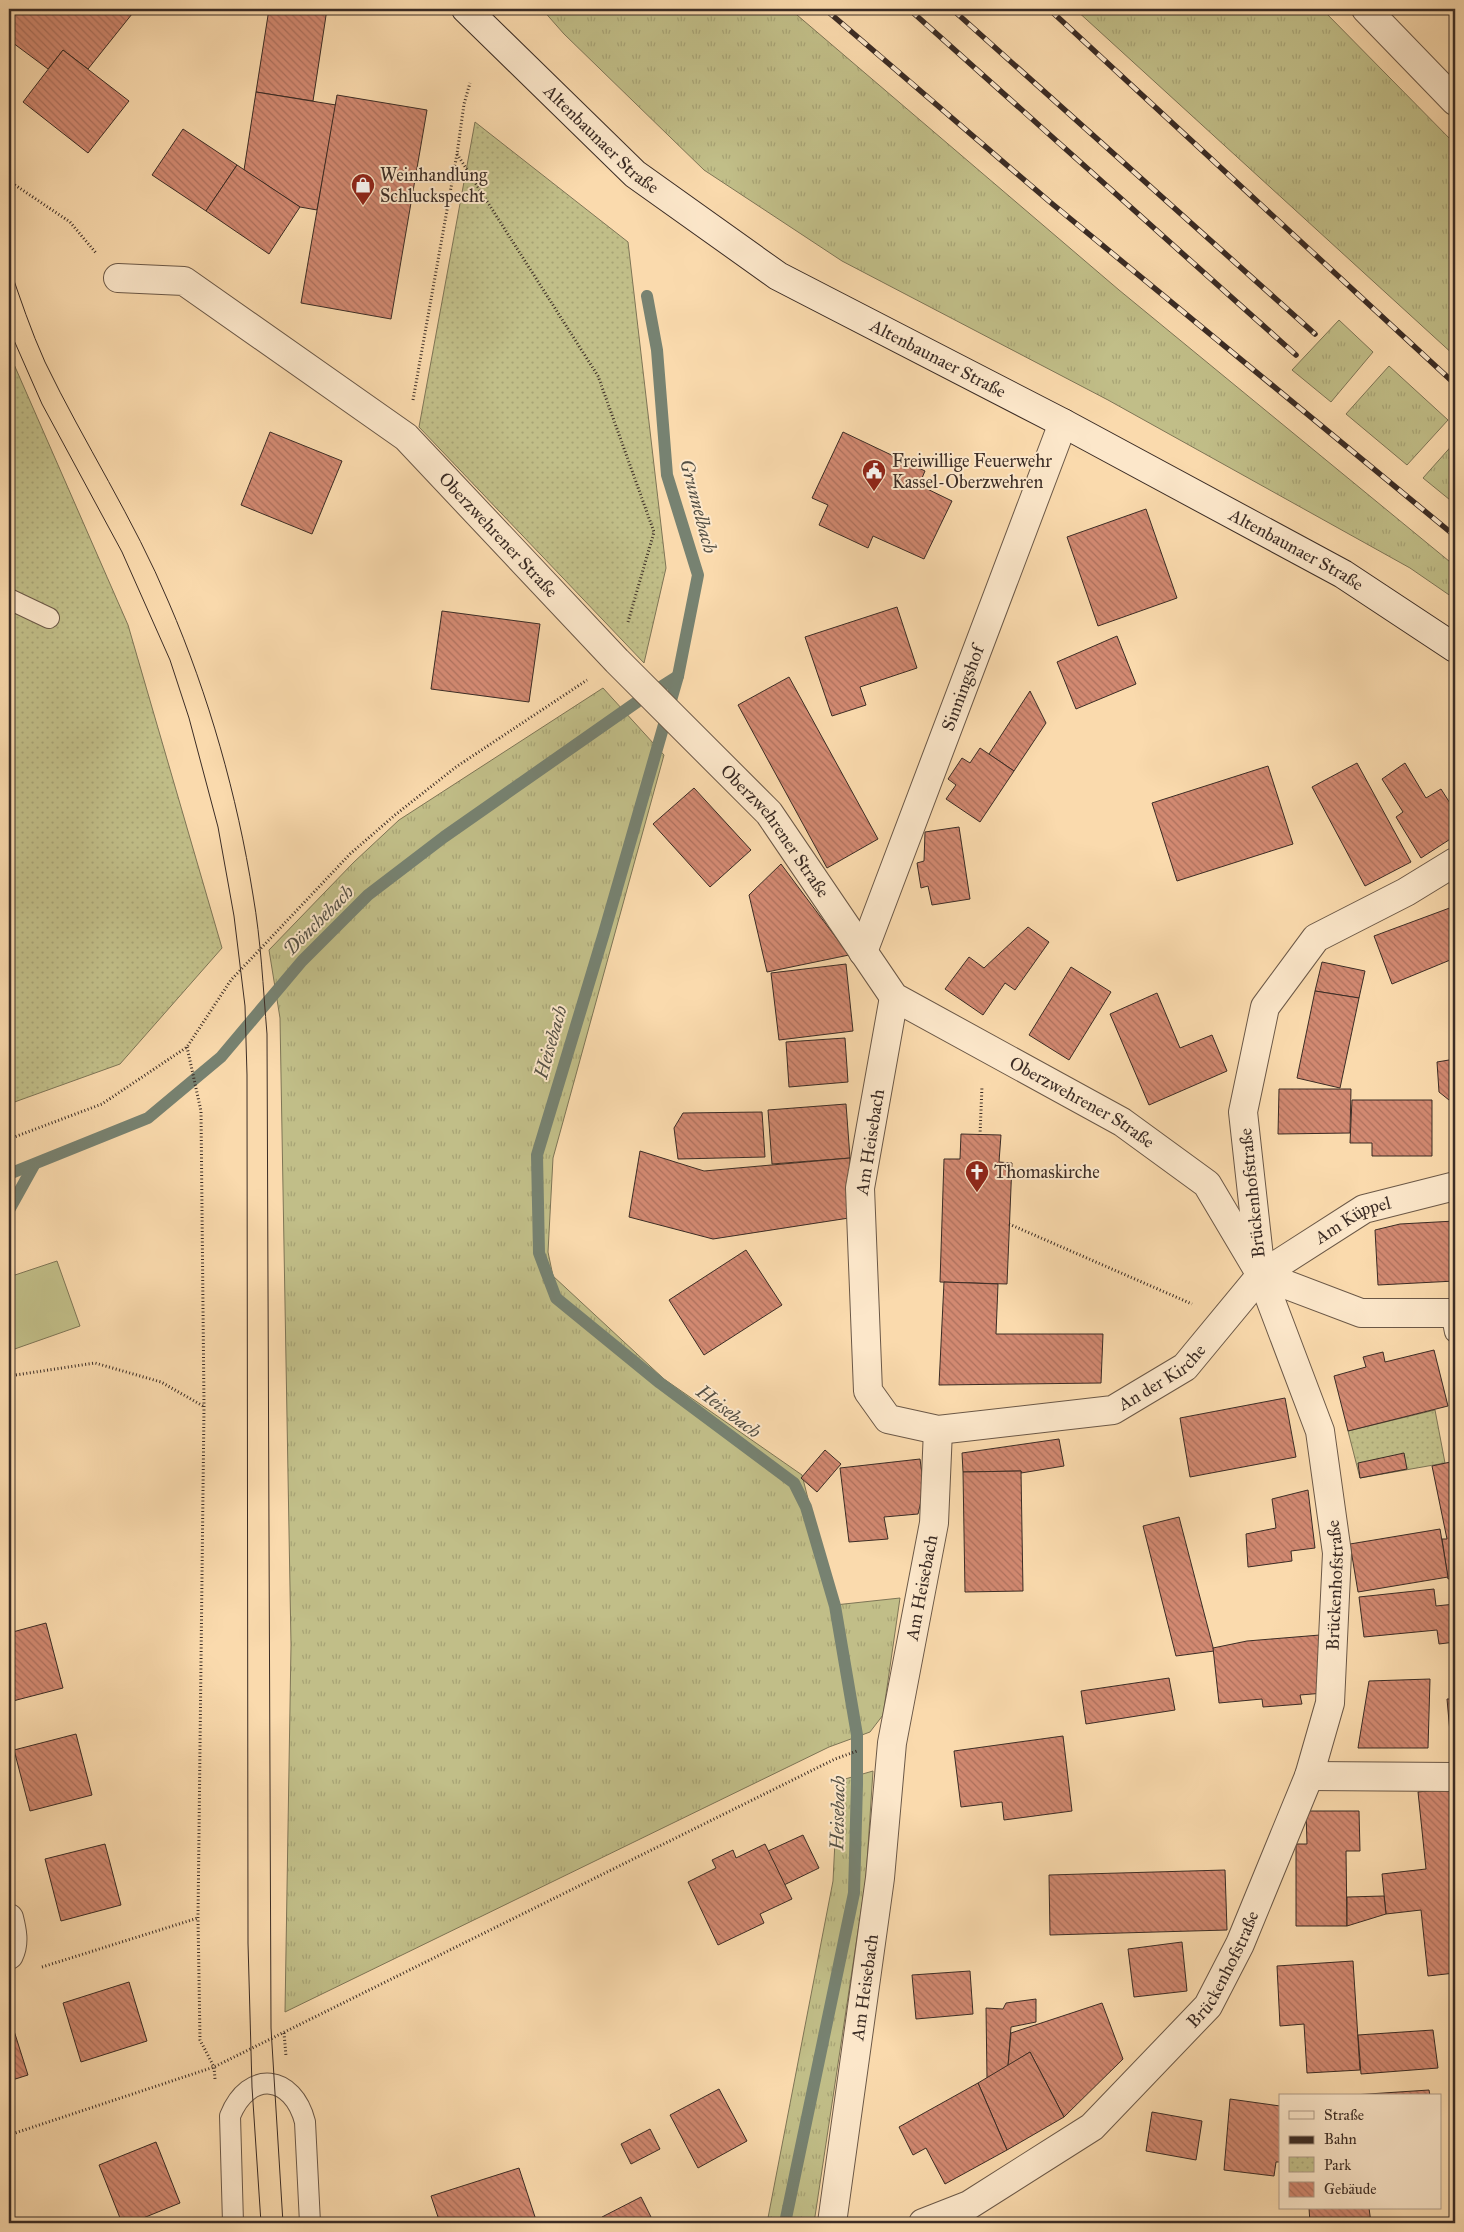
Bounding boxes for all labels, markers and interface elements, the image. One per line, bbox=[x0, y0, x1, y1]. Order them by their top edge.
street label: Altenbaunaer Straße bbox=[538, 79, 663, 198]
place label: Weinhandlung Schluckspecht bbox=[380, 164, 488, 207]
shop icon: Weinhandlung Schluckspecht bbox=[350, 172, 376, 206]
street label: Altenbaunaer Straße bbox=[866, 314, 1010, 403]
place label: Freiwillige Feuerwehr Kassel-Oberzwehren bbox=[892, 450, 1052, 493]
water label: Grunnelbach bbox=[675, 457, 722, 556]
public building icon: Freiwillige Feuerwehr Kassel-Oberzwehren bbox=[861, 458, 887, 492]
street label: Oberzwehrener Straße bbox=[434, 468, 563, 602]
street label: Altenbaunaer Straße bbox=[1225, 503, 1368, 595]
street label: Sinningshof bbox=[937, 640, 990, 734]
street label: Oberzwehrener Straße bbox=[716, 760, 834, 902]
water label: Dönchebach bbox=[278, 880, 358, 960]
water label: Heisebach bbox=[529, 1003, 572, 1082]
street label: Oberzwehrener Straße bbox=[1006, 1051, 1159, 1153]
street label: Am Heisebach bbox=[851, 1087, 889, 1198]
street label: Brückenhofstraße bbox=[1234, 1127, 1270, 1259]
church icon: Thomaskirche bbox=[964, 1159, 990, 1193]
place label: Thomaskirche bbox=[994, 1161, 1100, 1183]
street label: Am Küppel bbox=[1310, 1192, 1393, 1249]
street label: An der Kirche bbox=[1113, 1340, 1210, 1416]
water label: Heisebach bbox=[691, 1379, 766, 1443]
street label: Brückenhofstraße bbox=[1321, 1519, 1348, 1651]
street label: Am Heisebach bbox=[901, 1533, 942, 1643]
water label: Heisebach bbox=[825, 1775, 850, 1852]
street label: Brückenhofstraße bbox=[1182, 1908, 1263, 2032]
street label: Am Heisebach bbox=[846, 1933, 883, 2043]
legend bbox=[1279, 2094, 1442, 2210]
text: Straße bbox=[1324, 2106, 1364, 2124]
text: Bahn bbox=[1324, 2130, 1357, 2148]
text: Park bbox=[1324, 2156, 1351, 2174]
text: Gebäude bbox=[1324, 2180, 1377, 2198]

